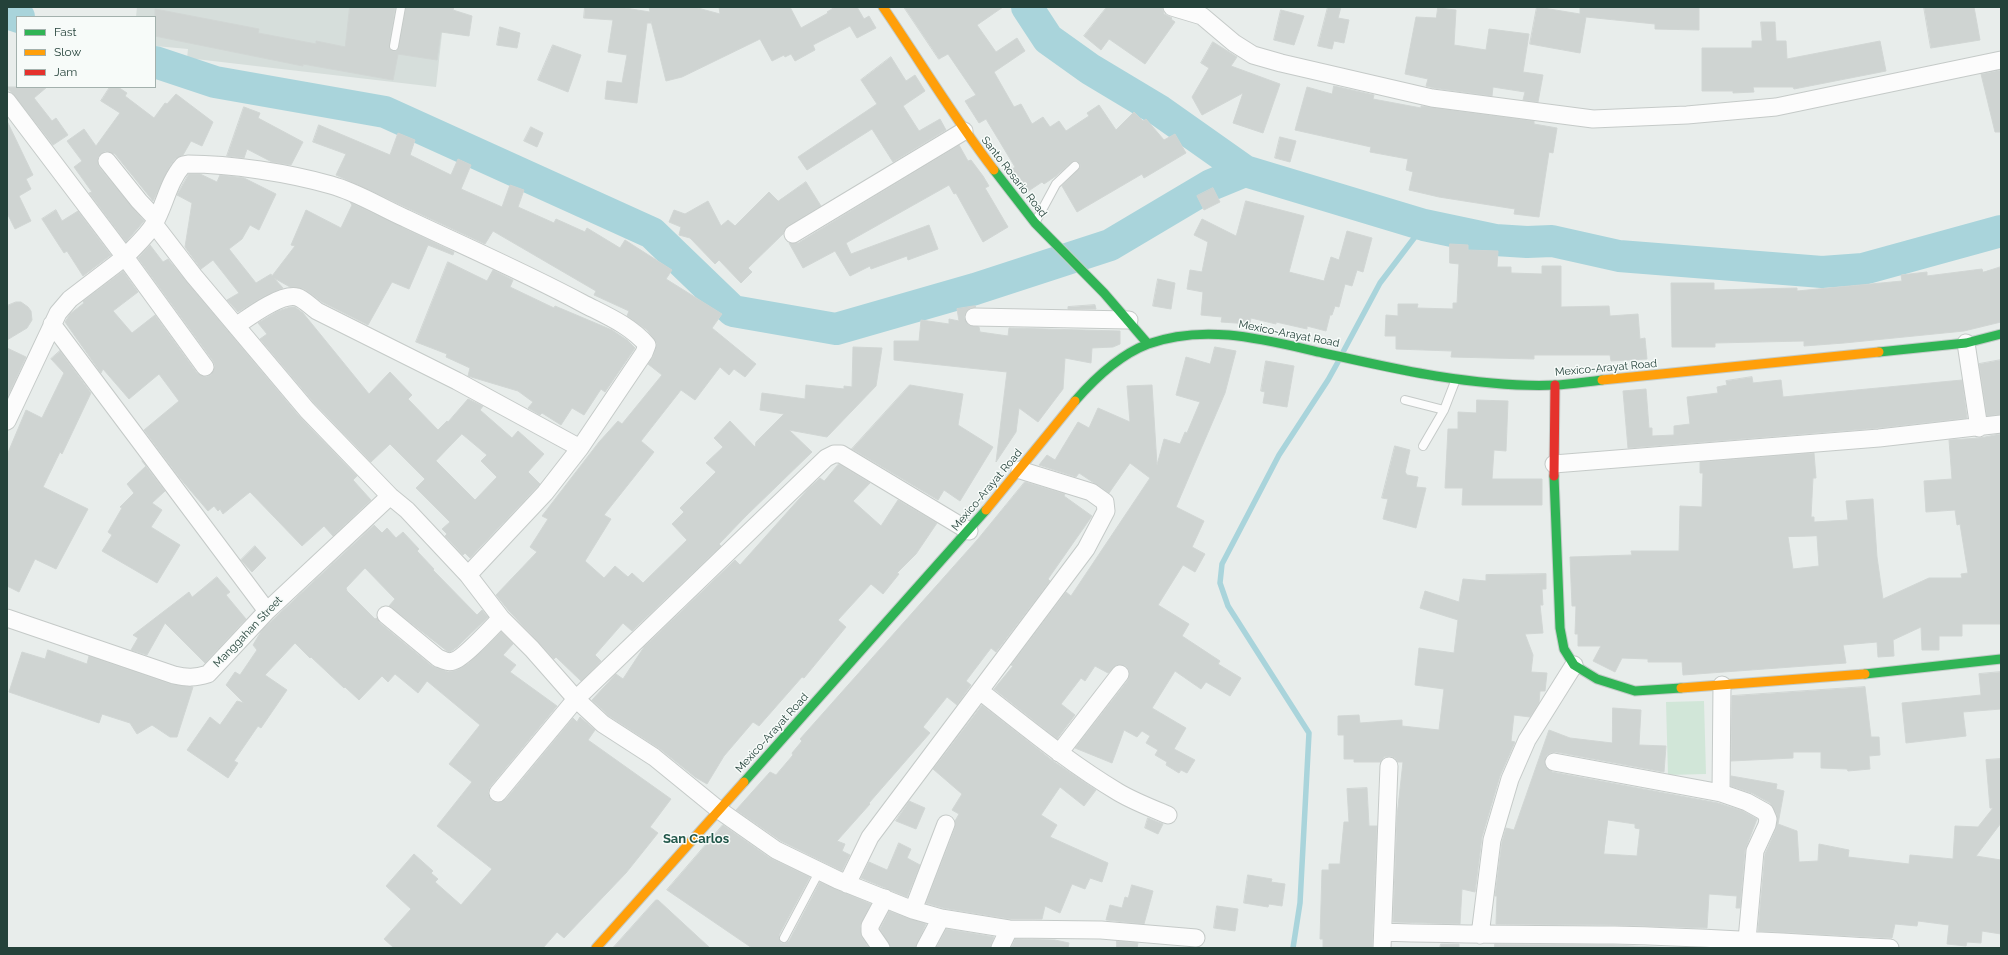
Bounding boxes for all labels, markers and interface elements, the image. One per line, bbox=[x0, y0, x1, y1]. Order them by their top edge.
legend bbox=[16, 16, 156, 88]
text: Fast bbox=[54, 25, 77, 39]
text: Slow bbox=[54, 45, 81, 59]
text: Jam bbox=[54, 65, 77, 79]
street label: Santo Rosario Road bbox=[978, 134, 1050, 220]
street label: Mexico-Arayat Road bbox=[1237, 318, 1341, 350]
street label: Mexico-Arayat Road bbox=[1554, 357, 1658, 379]
street label: Mexico-Arayat Road bbox=[949, 446, 1025, 534]
street label: Manggahan Street bbox=[211, 594, 285, 670]
street label: Mexico-Arayat Road bbox=[733, 690, 811, 776]
district label: San Carlos bbox=[663, 831, 729, 847]

